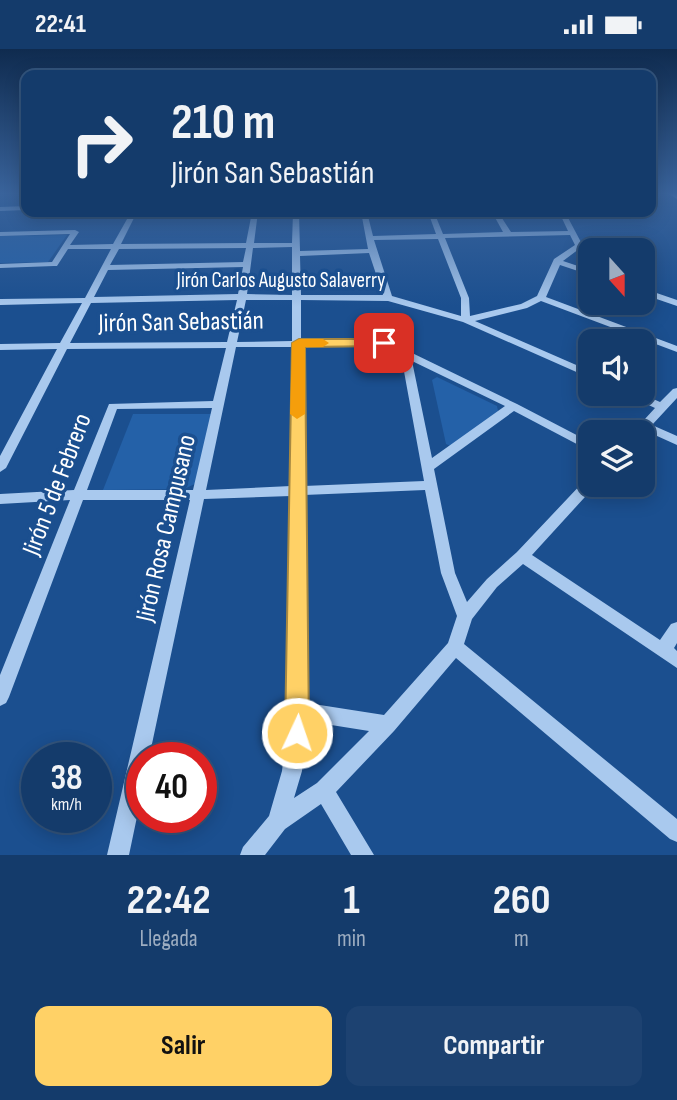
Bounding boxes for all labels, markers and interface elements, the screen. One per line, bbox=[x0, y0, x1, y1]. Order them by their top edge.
text: 22:41 bbox=[35, 9, 86, 40]
text: 210 m bbox=[171, 94, 275, 153]
icon: right bbox=[56, 98, 147, 189]
text: Jirón San Sebastián bbox=[171, 154, 374, 193]
north arrow bbox=[578, 238, 654, 315]
map controls bbox=[578, 238, 655, 497]
street label: Jirón Carlos Augusto Salaverry bbox=[176, 268, 385, 293]
street label: Jirón San Sebastián bbox=[97, 306, 264, 339]
pin bbox=[354, 313, 414, 373]
icon: arrive bbox=[365, 324, 403, 362]
button: sound bbox=[578, 329, 655, 406]
street label: Jirón 5 de Febrero bbox=[16, 409, 99, 561]
button: layers bbox=[578, 420, 655, 497]
street label: Jirón Rosa Campusano bbox=[130, 432, 203, 626]
position arrow bbox=[260, 696, 334, 770]
speed limit sign: 40 bbox=[126, 742, 217, 833]
text: 38 bbox=[50, 757, 83, 800]
text: km/h bbox=[51, 794, 82, 815]
text: 22:42 bbox=[126, 875, 211, 926]
text: 1 bbox=[343, 875, 360, 926]
text: 260 bbox=[492, 875, 551, 926]
text: Llegada bbox=[139, 925, 198, 953]
text: min bbox=[337, 925, 366, 953]
text: m bbox=[514, 925, 529, 953]
button: Salir bbox=[35, 1006, 332, 1086]
button: Compartir bbox=[346, 1006, 642, 1086]

